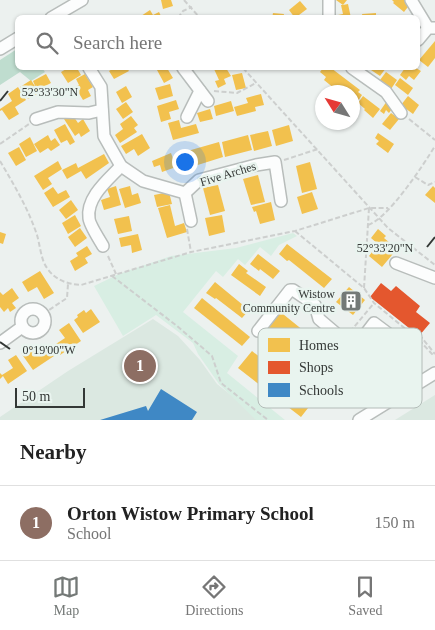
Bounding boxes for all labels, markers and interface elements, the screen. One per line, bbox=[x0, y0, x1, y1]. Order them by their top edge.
search box bbox=[15, 15, 420, 70]
icon: search bbox=[33, 29, 61, 57]
text: Search here bbox=[73, 32, 162, 53]
text: 52°33'30"N bbox=[22, 85, 79, 99]
north arrow bbox=[315, 85, 360, 130]
your location bbox=[172, 149, 198, 175]
street label: Five Arches bbox=[198, 159, 258, 189]
text: 52°33'20"N bbox=[357, 241, 414, 255]
place label: Wistow Community Centre bbox=[243, 287, 335, 315]
building icon: Wistow Community Centre bbox=[339, 289, 363, 313]
legend bbox=[258, 328, 422, 408]
text: Homes bbox=[299, 338, 339, 353]
text: 0°19'00"W bbox=[22, 343, 76, 357]
pin: 1 bbox=[124, 347, 156, 385]
text: Shops bbox=[299, 360, 333, 375]
text: Schools bbox=[299, 383, 343, 398]
scale bar bbox=[15, 385, 85, 408]
text: 50 m bbox=[22, 389, 50, 404]
text: Nearby bbox=[20, 440, 87, 464]
text: Orton Wistow Primary School bbox=[67, 503, 314, 524]
text: 1 bbox=[32, 514, 40, 531]
text: 150 m bbox=[375, 514, 415, 531]
text: School bbox=[67, 525, 111, 542]
tab: Map bbox=[52, 573, 80, 619]
tab: Directions bbox=[185, 573, 244, 619]
tab: Saved bbox=[348, 573, 383, 619]

